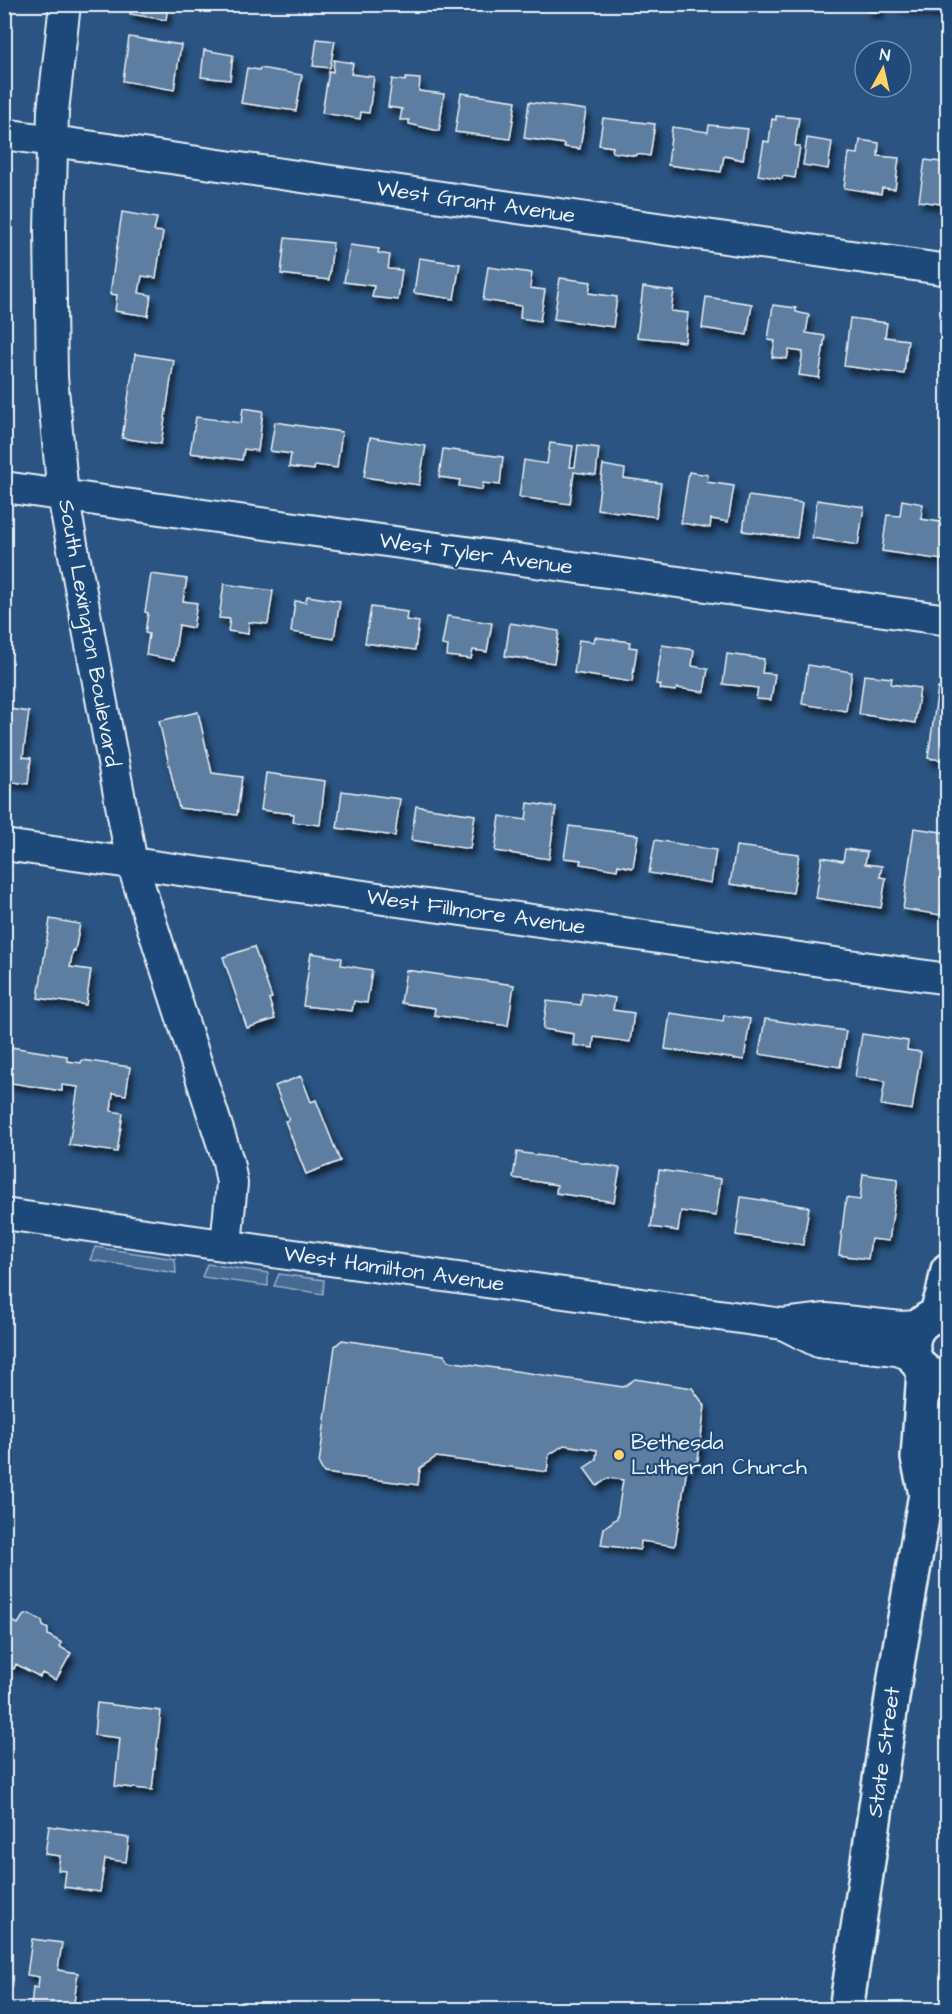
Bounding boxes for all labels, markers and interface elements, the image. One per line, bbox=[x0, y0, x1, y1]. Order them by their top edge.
north arrow bbox=[853, 39, 913, 99]
text: N bbox=[878, 44, 891, 67]
street label: West Grant Avenue bbox=[375, 173, 577, 231]
street label: South Lexington Boulevard bbox=[49, 497, 128, 769]
street label: West Tyler Avenue bbox=[377, 525, 575, 584]
street label: West Fillmore Avenue bbox=[365, 881, 587, 943]
street label: West Hamilton Avenue bbox=[282, 1238, 506, 1300]
place label: Bethesda Lutheran Church bbox=[631, 1427, 807, 1483]
marker: Bethesda Lutheran Church bbox=[612, 1448, 626, 1462]
street label: State Street bbox=[859, 1685, 909, 1819]

